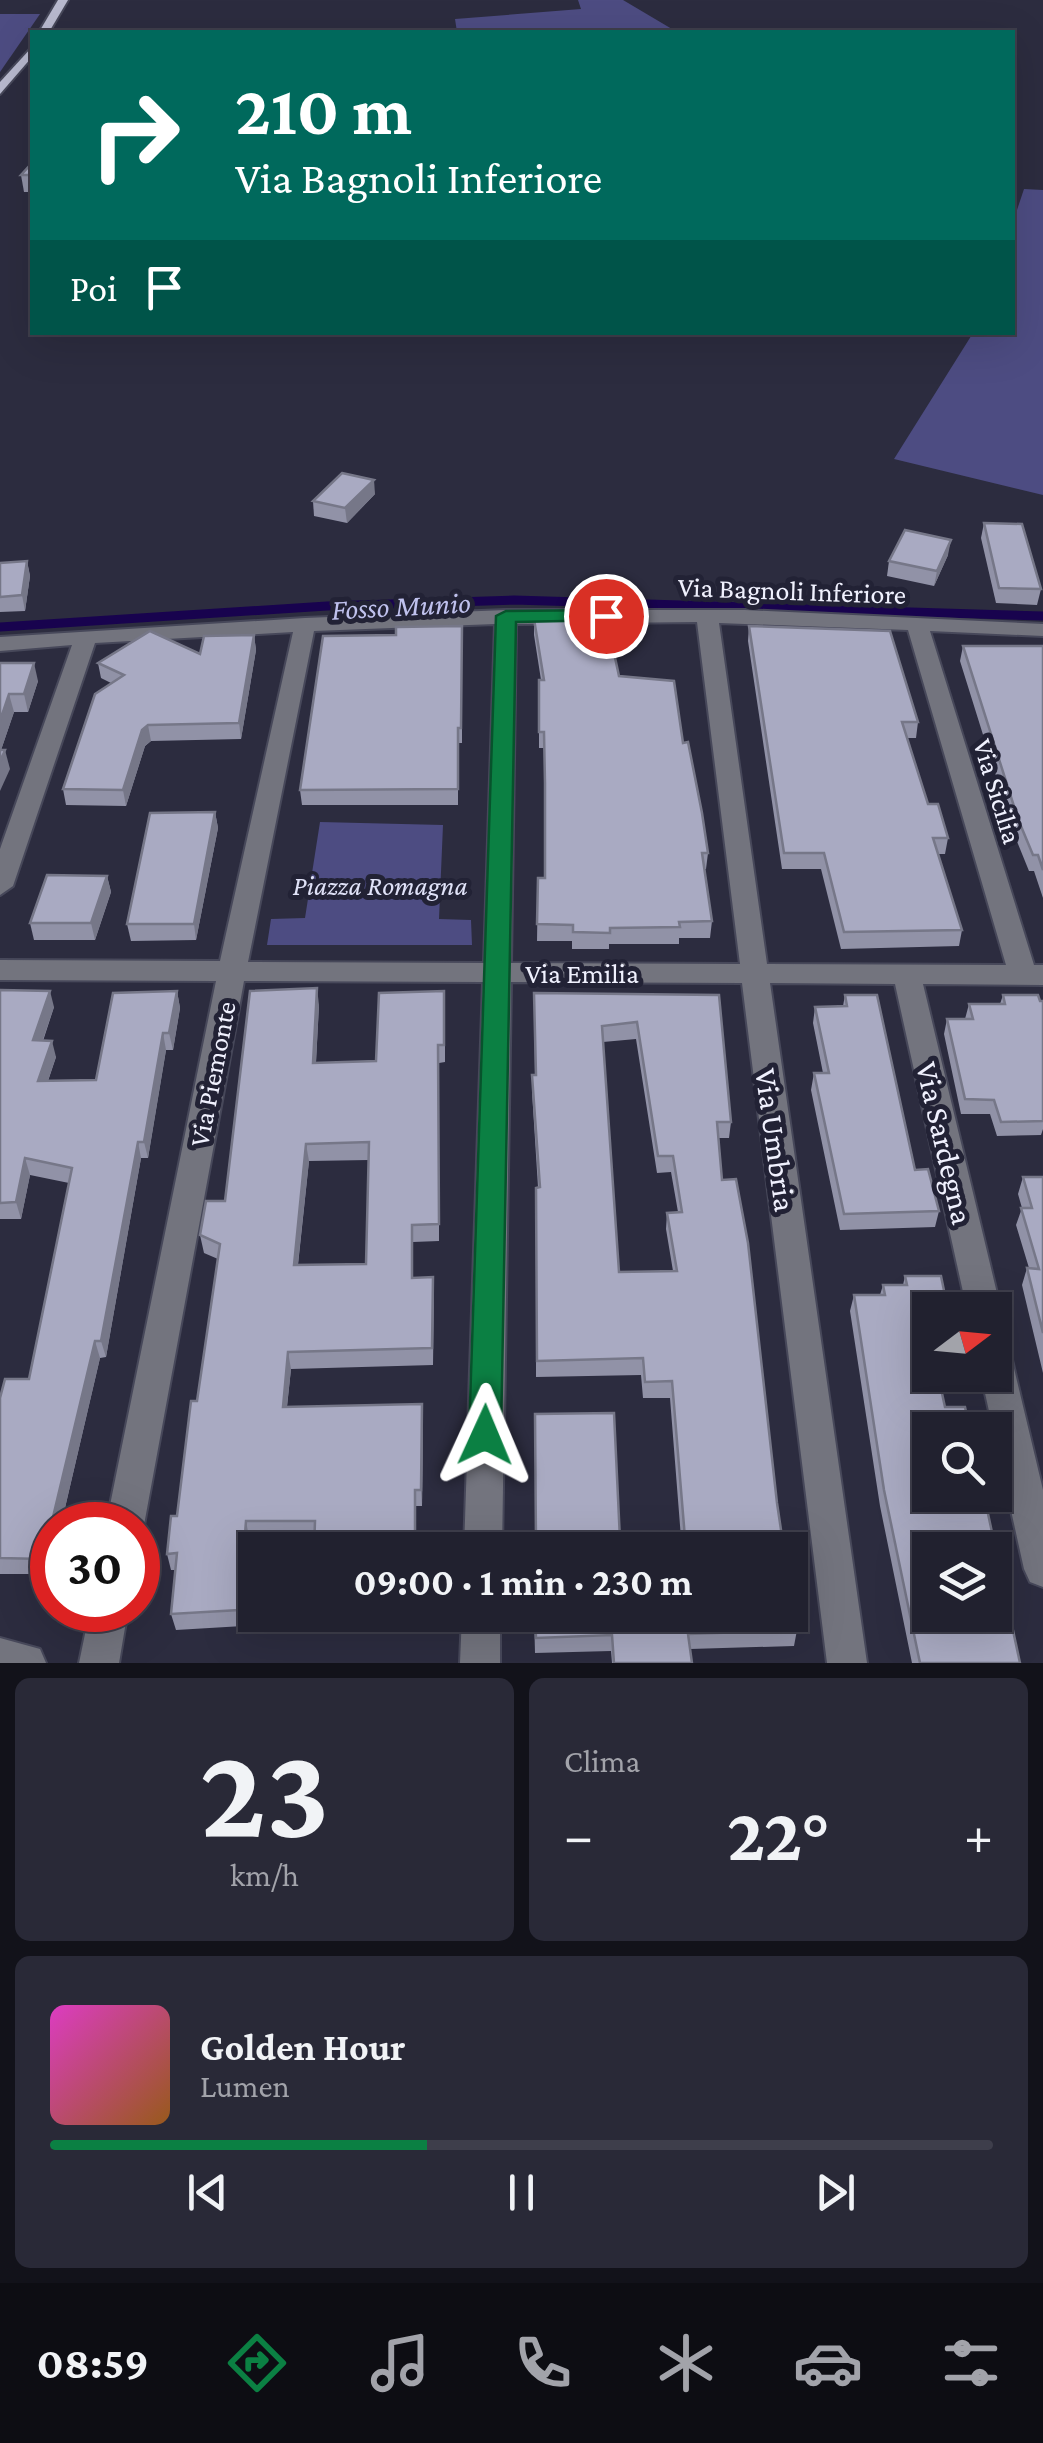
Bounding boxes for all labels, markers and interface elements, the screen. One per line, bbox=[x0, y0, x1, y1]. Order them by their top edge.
icon: right bbox=[70, 70, 200, 200]
text: 210 m bbox=[235, 71, 412, 149]
text: Via Bagnoli Inferiore bbox=[235, 153, 602, 203]
icon: arrive bbox=[137, 260, 192, 315]
text: Poi bbox=[70, 267, 117, 309]
street label: Via Bagnoli Inferiore bbox=[677, 571, 907, 610]
pin bbox=[564, 574, 649, 659]
water label: Fosso Munio bbox=[330, 585, 472, 626]
icon: arrive bbox=[579, 589, 634, 644]
street label: Via Sicilia bbox=[967, 735, 1028, 847]
park label: Piazza Romagna bbox=[292, 870, 468, 901]
street label: Via Emilia bbox=[525, 958, 639, 989]
street label: Via Piemonte bbox=[183, 999, 242, 1149]
street label: Via Sardegna bbox=[909, 1058, 981, 1228]
street label: Via Umbria bbox=[748, 1066, 804, 1214]
north arrow bbox=[912, 1292, 1012, 1392]
map controls bbox=[912, 1292, 1012, 1632]
position arrow bbox=[433, 1383, 537, 1487]
button: search bbox=[912, 1412, 1012, 1512]
speed limit sign: 30 bbox=[30, 1502, 160, 1632]
button: layers bbox=[912, 1532, 1012, 1632]
text: 09:00 · 1 min · 230 m bbox=[354, 1561, 692, 1603]
text: 23 bbox=[200, 1719, 329, 1864]
text: Clima bbox=[564, 1743, 640, 1779]
text: 22° bbox=[727, 1793, 830, 1876]
text: − bbox=[564, 1805, 593, 1866]
text: + bbox=[964, 1805, 993, 1866]
text: km/h bbox=[230, 1857, 299, 1893]
text: Golden Hour bbox=[200, 2026, 406, 2068]
text: Lumen bbox=[200, 2068, 290, 2104]
icon: previous bbox=[180, 2165, 235, 2220]
icon: pause bbox=[494, 2165, 549, 2220]
icon: next bbox=[808, 2165, 863, 2220]
icon: directions bbox=[222, 2328, 292, 2398]
icon: music bbox=[365, 2328, 435, 2398]
icon: phone bbox=[508, 2328, 578, 2398]
icon: climate bbox=[651, 2328, 721, 2398]
icon: car bbox=[793, 2328, 863, 2398]
icon: filters bbox=[936, 2328, 1006, 2398]
text: 08:59 bbox=[36, 2338, 149, 2388]

